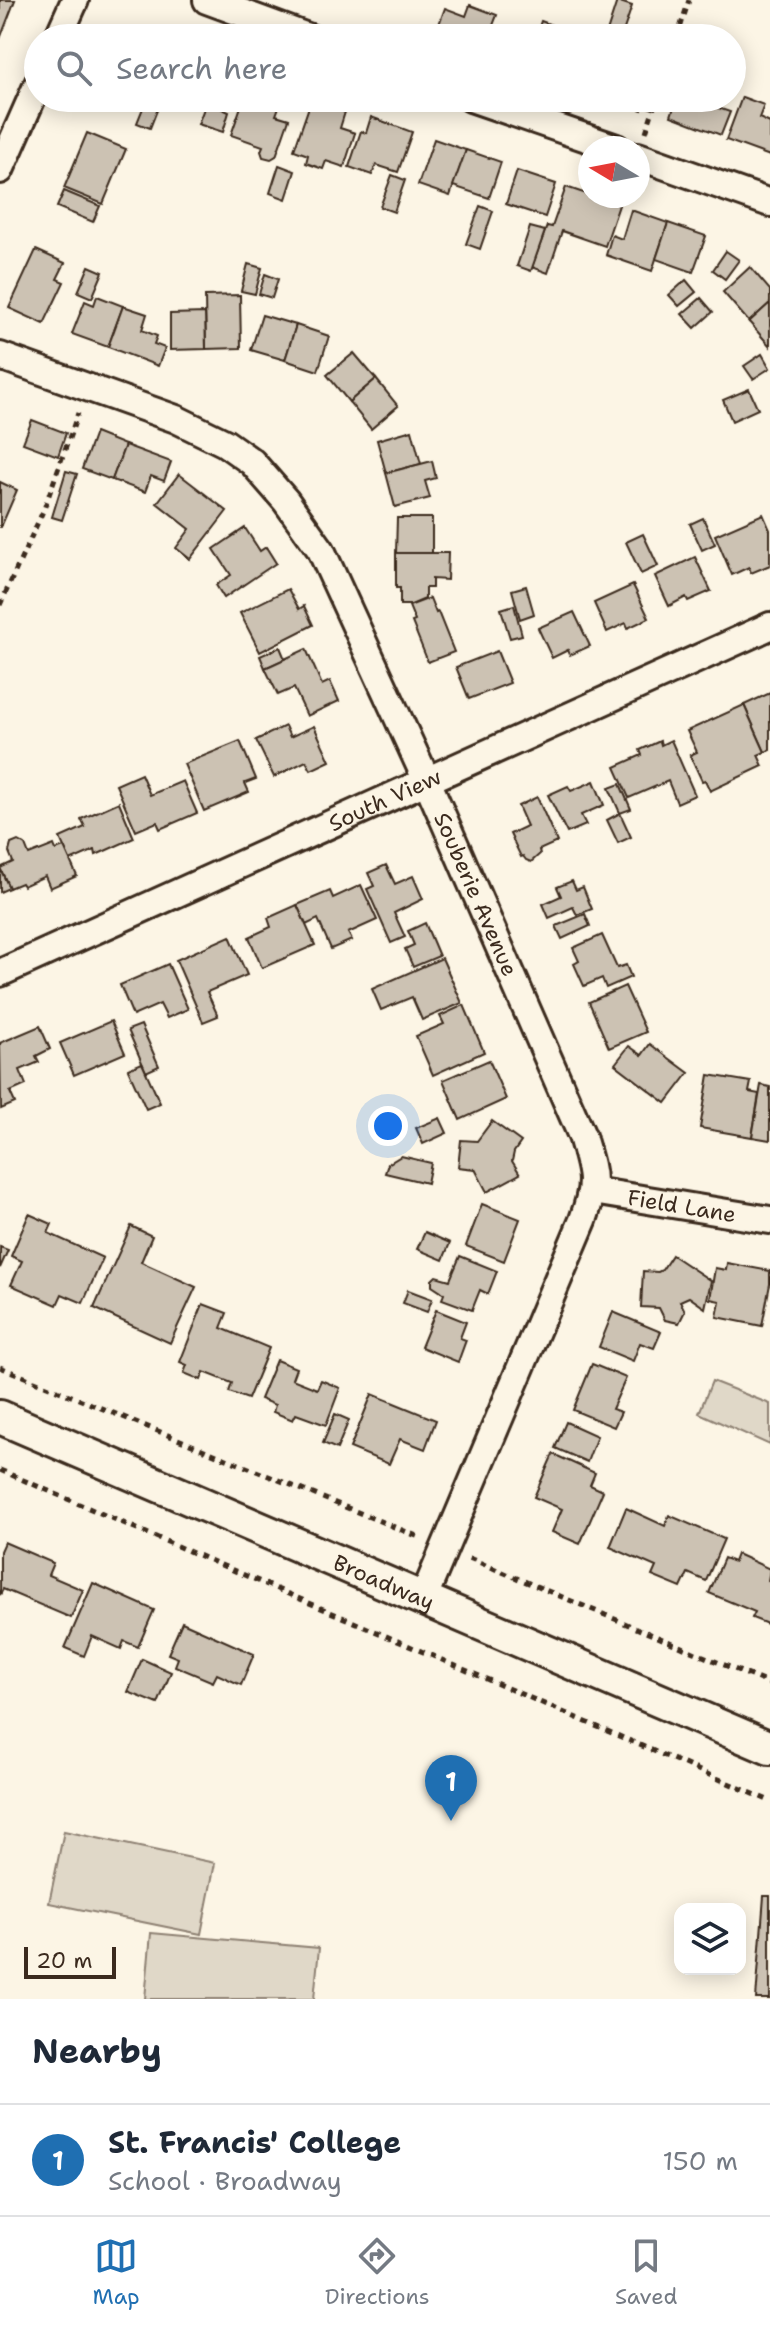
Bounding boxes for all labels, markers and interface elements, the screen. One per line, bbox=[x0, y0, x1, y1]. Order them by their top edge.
search box bbox=[24, 24, 746, 112]
icon: search bbox=[52, 46, 96, 90]
text: Search here bbox=[116, 48, 287, 89]
north arrow bbox=[578, 136, 650, 208]
street label: South View bbox=[324, 762, 446, 838]
street label: Souberie Avenue bbox=[427, 808, 524, 981]
your location bbox=[368, 1106, 408, 1146]
street label: Field Lane bbox=[625, 1183, 738, 1229]
street label: Broadway bbox=[329, 1548, 439, 1617]
pin: 1 bbox=[425, 1755, 477, 1821]
map controls bbox=[674, 1903, 746, 1975]
button: layers bbox=[674, 1903, 746, 1975]
scale bar bbox=[24, 1943, 116, 1979]
text: 20 m bbox=[36, 1946, 93, 1975]
text: Nearby bbox=[32, 2028, 162, 2074]
text: St. Francis' College bbox=[108, 2122, 401, 2163]
text: 1 bbox=[52, 2143, 64, 2178]
text: 150 m bbox=[662, 2143, 738, 2178]
text: School · Broadway bbox=[108, 2163, 342, 2198]
tab: Map bbox=[93, 2234, 140, 2311]
tab: Directions bbox=[325, 2234, 430, 2311]
tab: Saved bbox=[615, 2234, 677, 2311]

